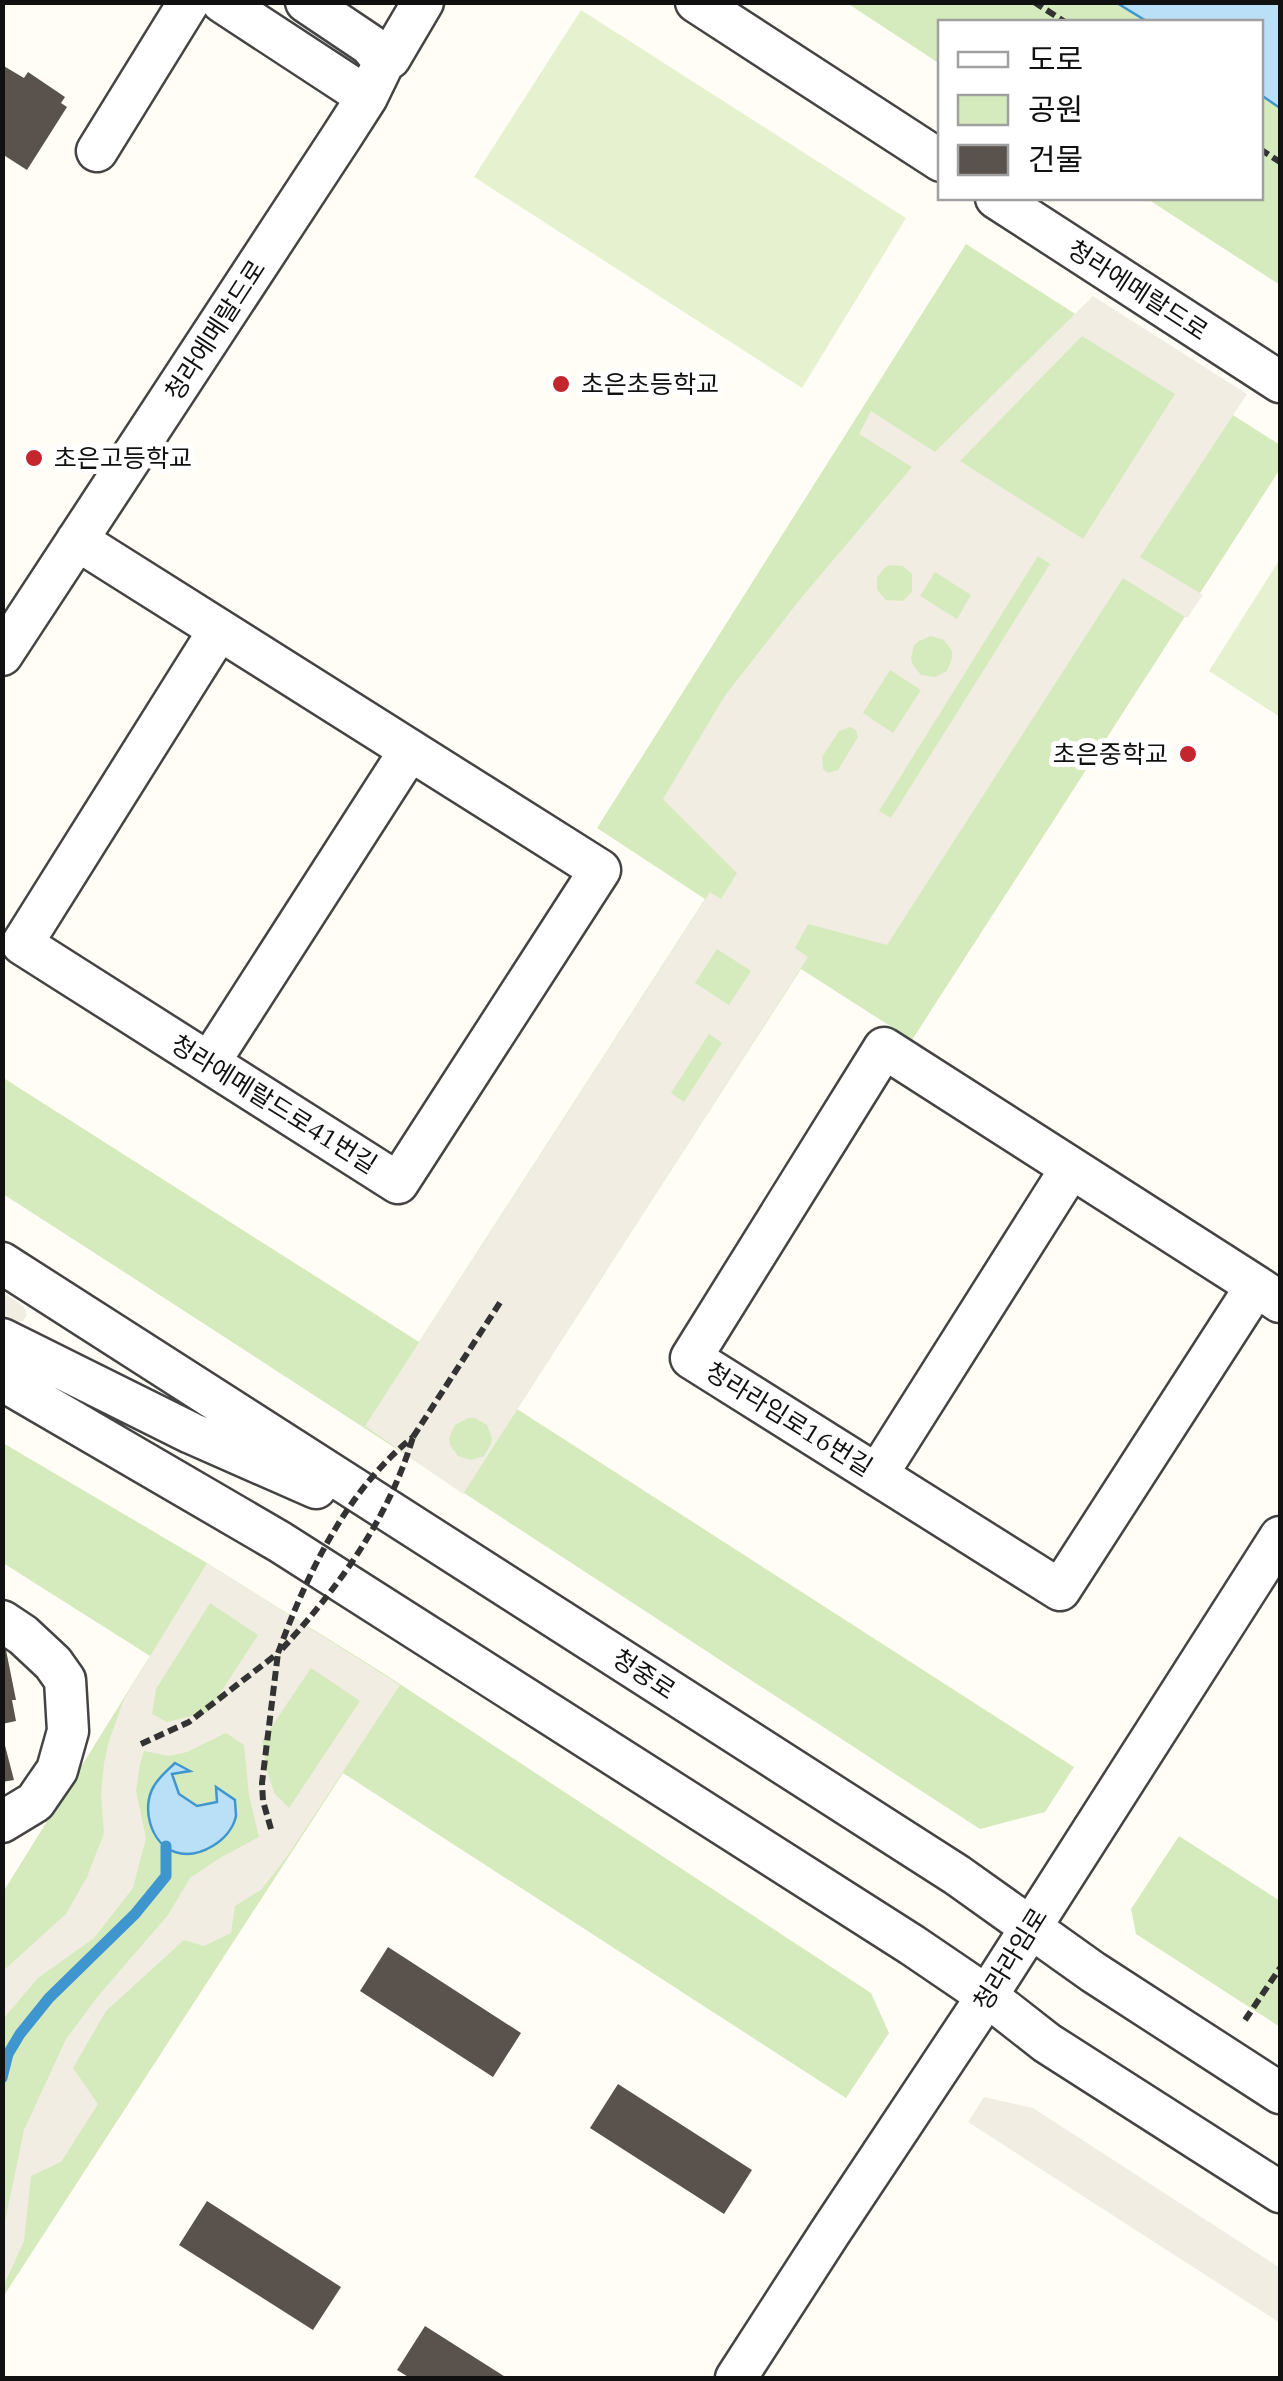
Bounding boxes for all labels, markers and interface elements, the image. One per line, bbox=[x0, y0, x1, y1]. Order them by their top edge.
legend bbox=[938, 20, 1263, 200]
text: 도로 bbox=[1028, 39, 1083, 78]
text: 공원 bbox=[1028, 89, 1083, 128]
text: 건물 bbox=[1028, 139, 1083, 178]
street label: 청라에메랄드로 bbox=[1062, 232, 1215, 347]
street label: 청라에메랄드로 bbox=[157, 253, 272, 406]
place label: 초은초등학교 bbox=[581, 367, 719, 400]
marker: 초은초등학교 bbox=[550, 373, 572, 395]
place label: 초은고등학교 bbox=[54, 441, 192, 474]
marker: 초은고등학교 bbox=[23, 447, 45, 469]
place label: 초은중학교 bbox=[1053, 737, 1168, 770]
marker: 초은중학교 bbox=[1177, 743, 1199, 765]
street label: 청라에메랄드로41번길 bbox=[165, 1027, 384, 1180]
street label: 청라라임로16번길 bbox=[700, 1354, 879, 1483]
street label: 청중로 bbox=[606, 1641, 682, 1706]
street label: 청라라임로 bbox=[965, 1901, 1054, 2016]

